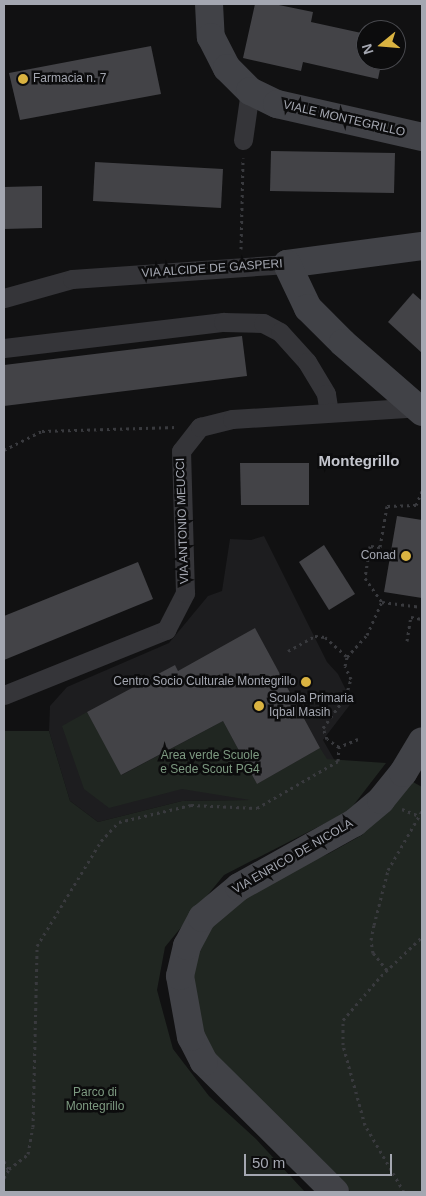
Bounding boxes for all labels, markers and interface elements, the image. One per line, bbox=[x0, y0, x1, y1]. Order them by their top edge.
north arrow bbox=[356, 20, 406, 70]
text: N bbox=[358, 42, 377, 56]
place label: Farmacia n. 7 bbox=[33, 72, 106, 86]
marker: Farmacia n. 7 bbox=[17, 73, 29, 85]
street label: VIALE MONTEGRILLO bbox=[282, 98, 406, 140]
street label: VIA ALCIDE DE GASPERI bbox=[140, 257, 284, 281]
district label: Montegrillo bbox=[319, 452, 399, 470]
street label: VIA ANTONIO MEUCCI bbox=[174, 457, 192, 585]
place label: Conad bbox=[361, 549, 396, 563]
marker: Conad bbox=[400, 550, 412, 562]
place label: Centro Socio Culturale Montegrillo bbox=[113, 675, 296, 689]
marker: Centro Socio Culturale Montegrillo bbox=[300, 676, 312, 688]
place label: Scuola Primaria Iqbal Masih bbox=[269, 692, 354, 720]
marker: Scuola Primaria Iqbal Masih bbox=[253, 700, 265, 712]
park label: Area verde Scuole e Sede Scout PG4 bbox=[160, 749, 260, 777]
street label: VIA ENRICO DE NICOLA bbox=[230, 816, 356, 898]
park label: Parco di Montegrillo bbox=[66, 1086, 124, 1114]
scale bar bbox=[246, 1144, 394, 1176]
text: 50 m bbox=[252, 1154, 285, 1171]

